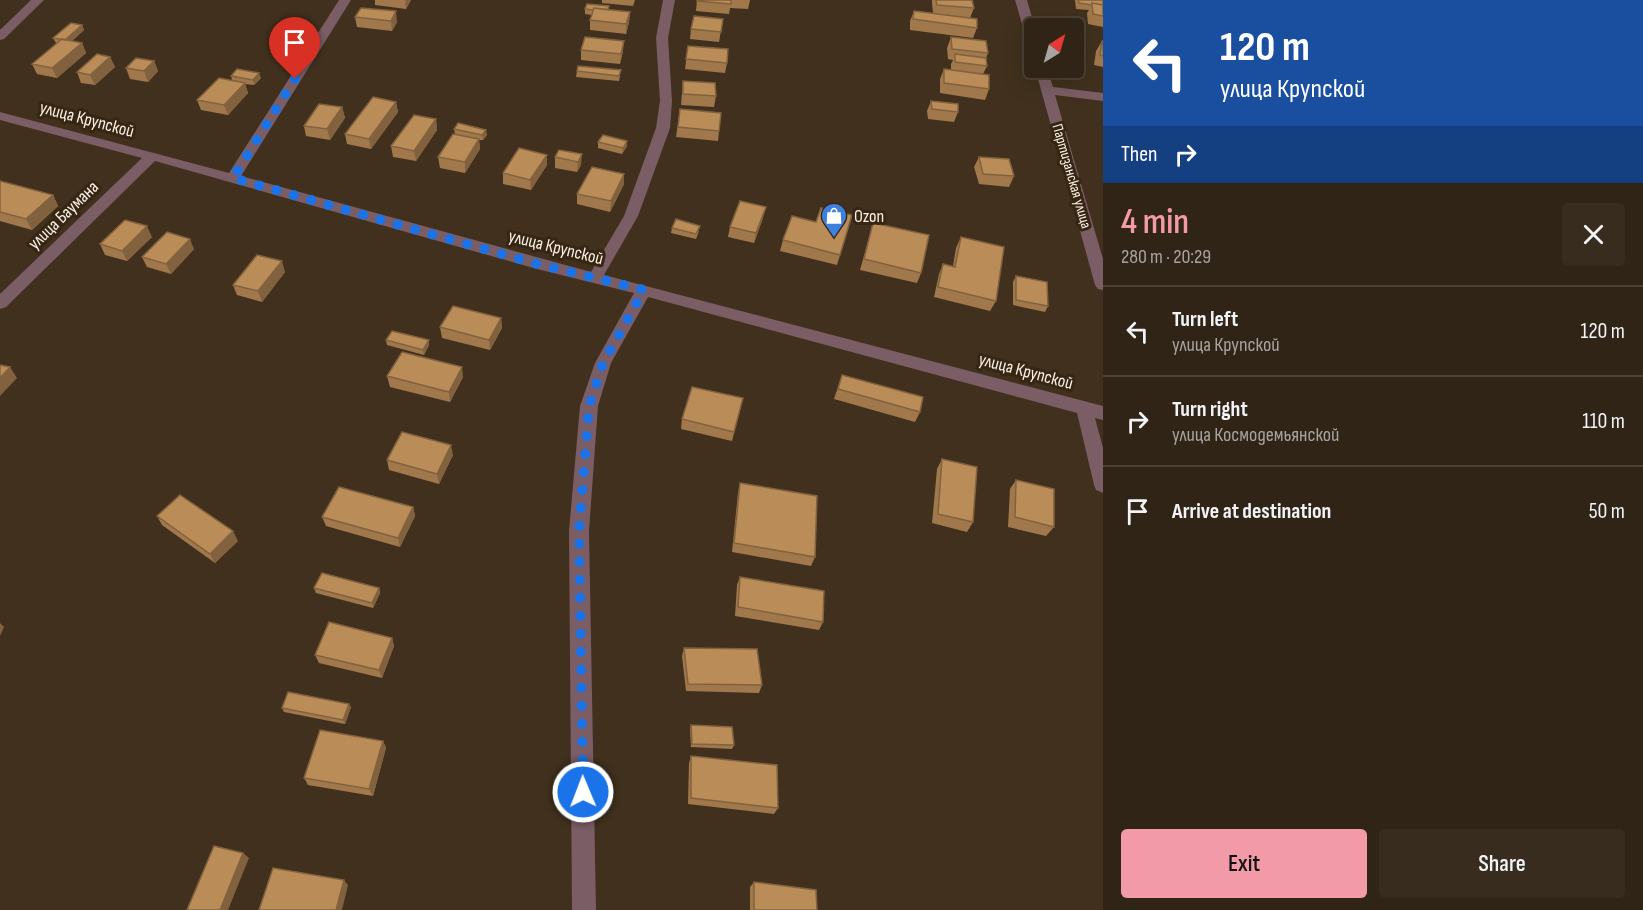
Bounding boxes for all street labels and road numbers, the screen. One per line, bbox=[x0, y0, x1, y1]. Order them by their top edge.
street label: улица Крупской bbox=[37, 97, 136, 142]
street label: Партизанская улица bbox=[1048, 122, 1096, 231]
street label: улица Баумана bbox=[24, 177, 103, 254]
street label: улица Крупской bbox=[506, 226, 605, 269]
street label: улица Крупской bbox=[976, 349, 1075, 394]

